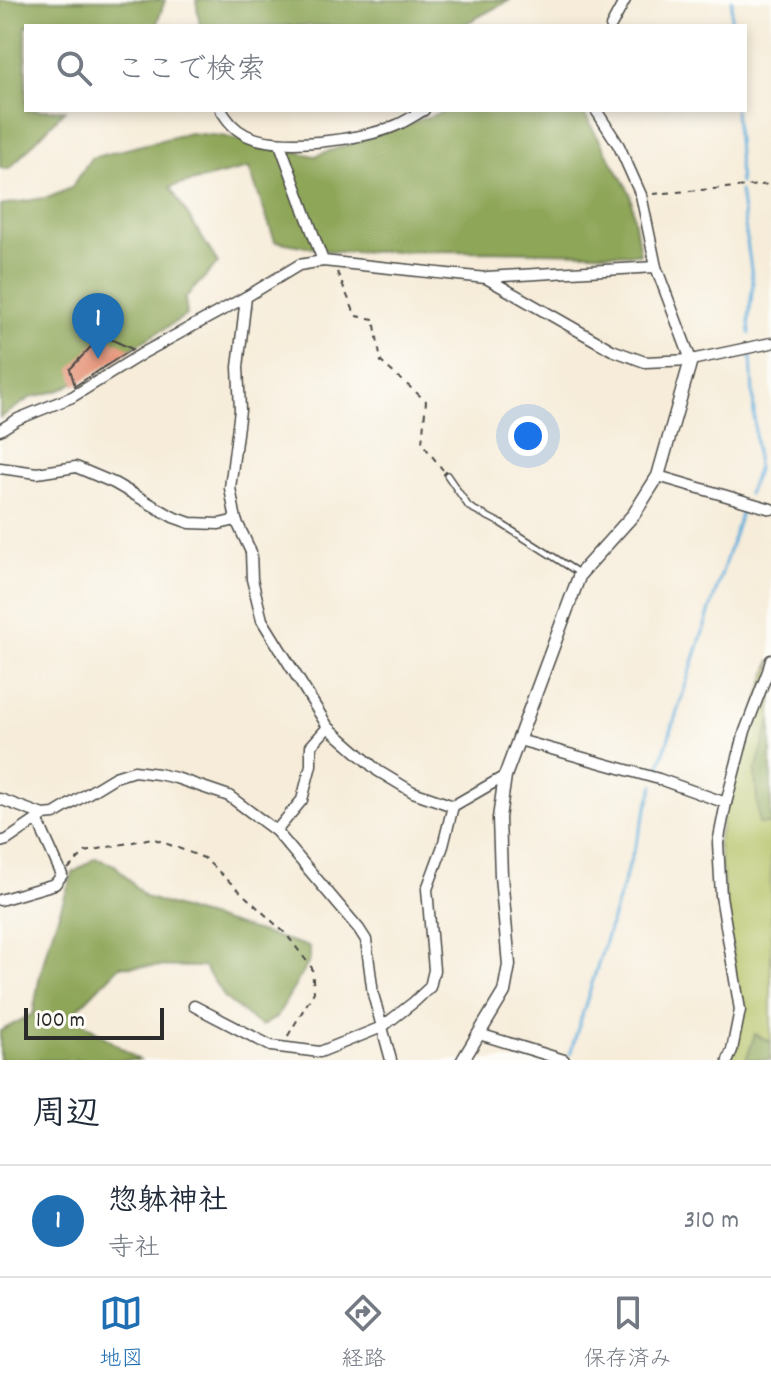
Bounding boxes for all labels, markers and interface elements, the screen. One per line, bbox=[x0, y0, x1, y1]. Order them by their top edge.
search box bbox=[24, 24, 747, 112]
icon: search bbox=[52, 46, 96, 90]
text: ここで検索 bbox=[116, 51, 266, 94]
pin: 1 bbox=[72, 293, 124, 359]
your location bbox=[508, 416, 548, 456]
scale bar bbox=[24, 1004, 164, 1040]
text: 100 m bbox=[36, 1006, 85, 1037]
text: 周辺 bbox=[32, 1092, 100, 1141]
text: 惣躰神社 bbox=[108, 1182, 228, 1225]
text: 1 bbox=[55, 1203, 61, 1240]
text: 310 m bbox=[684, 1203, 739, 1240]
text: 寺社 bbox=[108, 1231, 160, 1268]
tab: 地図 bbox=[99, 1291, 143, 1376]
tab: 経路 bbox=[341, 1291, 386, 1376]
tab: 保存済み bbox=[584, 1291, 672, 1376]

